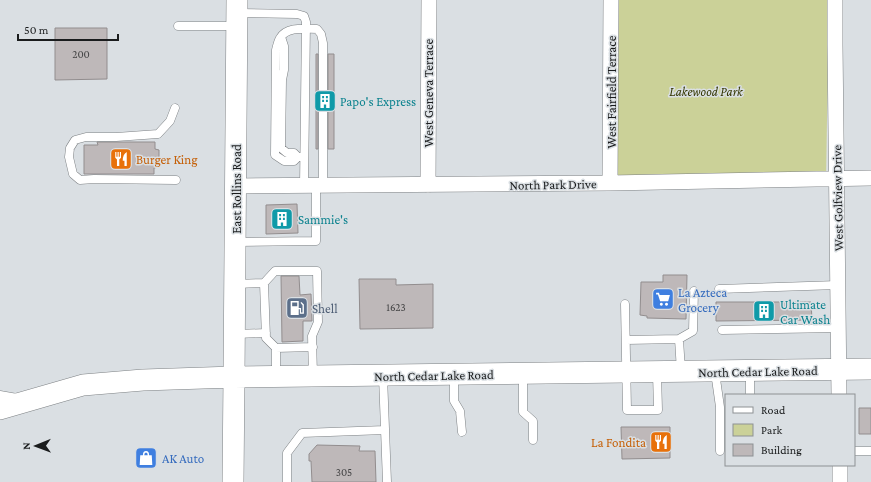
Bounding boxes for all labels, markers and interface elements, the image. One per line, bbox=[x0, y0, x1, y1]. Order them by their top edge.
scale bar bbox=[18, 16, 118, 42]
text: 50 m bbox=[24, 23, 49, 37]
street label: West Fairfield Terrace bbox=[604, 35, 619, 148]
street label: West Geneva Terrace bbox=[421, 39, 436, 147]
house number: 200 bbox=[72, 48, 90, 60]
park label: Lakewood Park bbox=[669, 84, 744, 99]
building icon: Papo's Express bbox=[312, 88, 338, 114]
place label: Papo's Express bbox=[340, 94, 416, 109]
street label: East Rollins Road bbox=[229, 144, 244, 234]
street label: West Golfview Drive bbox=[829, 145, 846, 251]
restaurant icon: Burger King bbox=[108, 146, 134, 172]
place label: Burger King bbox=[136, 152, 198, 167]
street label: North Park Drive bbox=[509, 176, 597, 193]
building icon: Sammie's bbox=[269, 206, 295, 232]
place label: Sammie's bbox=[298, 212, 348, 227]
place label: La Azteca Grocery bbox=[678, 285, 727, 315]
supermarket icon: La Azteca Grocery bbox=[650, 286, 676, 312]
fuel station icon: Shell bbox=[284, 295, 310, 321]
place label: Ultimate Car Wash bbox=[780, 297, 830, 327]
building icon: Ultimate Car Wash bbox=[751, 298, 777, 324]
place label: Shell bbox=[312, 301, 338, 316]
house number: 1623 bbox=[386, 301, 406, 313]
street label: North Cedar Lake Road bbox=[698, 363, 818, 380]
street label: North Cedar Lake Road bbox=[374, 367, 494, 384]
legend bbox=[725, 394, 855, 466]
text: Road bbox=[761, 403, 786, 417]
text: Park bbox=[761, 423, 783, 437]
north arrow bbox=[16, 426, 56, 466]
restaurant icon: La Fondita bbox=[648, 429, 674, 455]
place label: La Fondita bbox=[591, 435, 646, 450]
text: N bbox=[20, 442, 32, 450]
text: Building bbox=[761, 443, 802, 457]
shop icon: AK Auto bbox=[133, 445, 159, 471]
place label: AK Auto bbox=[162, 451, 204, 466]
house number: 305 bbox=[336, 466, 352, 478]

